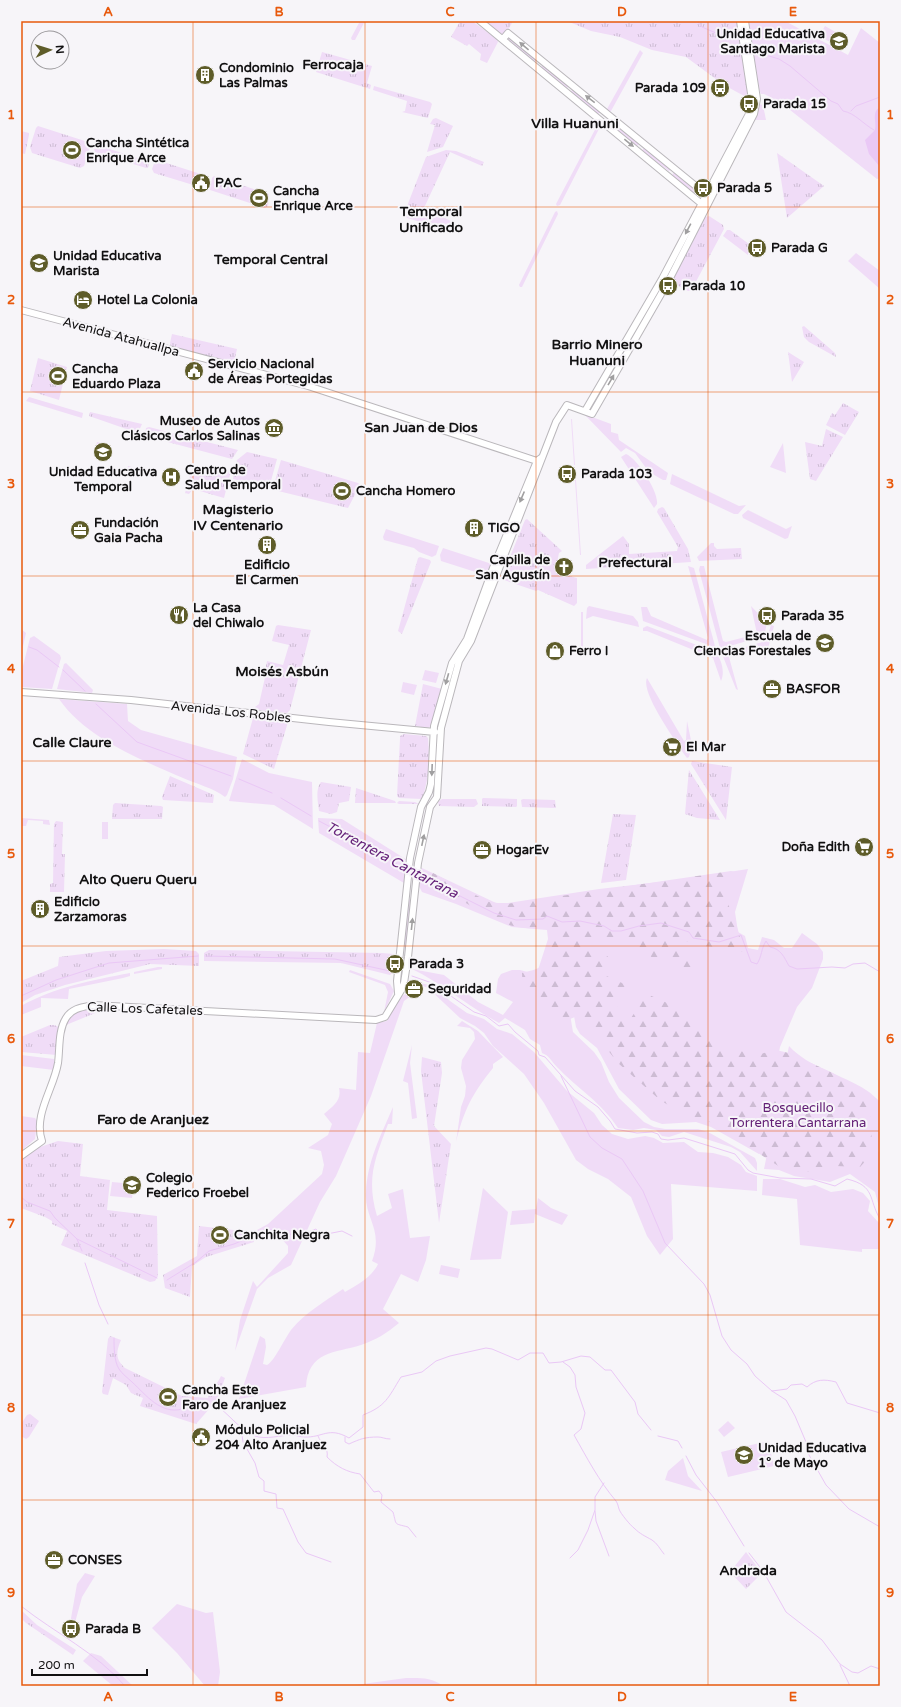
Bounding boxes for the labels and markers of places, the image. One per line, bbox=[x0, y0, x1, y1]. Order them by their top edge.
place label: Unidad Educativa Santiago Marista bbox=[717, 26, 825, 57]
school or university icon: Unidad Educativa Santiago Marista bbox=[828, 30, 850, 52]
place label: Condominio Las Palmas bbox=[219, 60, 294, 91]
building icon: Condominio Las Palmas bbox=[194, 64, 216, 86]
bus stop icon: Parada 109 bbox=[709, 77, 731, 99]
place label: Parada 109 bbox=[635, 80, 706, 96]
bus stop icon: Parada 15 bbox=[738, 93, 760, 115]
place label: Parada 15 bbox=[763, 96, 826, 112]
place label: Cancha Sintética Enrique Arce bbox=[86, 135, 189, 166]
sports icon: Cancha Sintética Enrique Arce bbox=[61, 139, 83, 161]
public building icon: PAC bbox=[190, 172, 212, 194]
place label: PAC bbox=[215, 175, 242, 191]
bus stop icon: Parada 5 bbox=[692, 177, 714, 199]
place label: Parada 5 bbox=[717, 180, 772, 196]
place label: Cancha Enrique Arce bbox=[273, 183, 353, 214]
sports icon: Cancha Enrique Arce bbox=[248, 187, 270, 209]
bus stop icon: Parada G bbox=[746, 237, 768, 259]
place label: Parada G bbox=[771, 240, 828, 256]
place label: Unidad Educativa Marista bbox=[53, 248, 162, 279]
school or university icon: Unidad Educativa Marista bbox=[28, 252, 50, 274]
bus stop icon: Parada 10 bbox=[657, 275, 679, 297]
place label: Parada 10 bbox=[682, 278, 745, 294]
hotel icon: Hotel La Colonia bbox=[72, 289, 94, 311]
place label: Hotel La Colonia bbox=[97, 292, 198, 308]
place label: Servicio Nacional de Áreas Portegidas bbox=[208, 356, 333, 387]
public building icon: Servicio Nacional de Áreas Portegidas bbox=[183, 360, 205, 382]
place label: Cancha Eduardo Plaza bbox=[72, 361, 161, 392]
sports icon: Cancha Eduardo Plaza bbox=[47, 365, 69, 387]
place label: Museo de Autos Clásicos Carlos Salinas bbox=[121, 413, 260, 444]
museum icon: Museo de Autos Clásicos Carlos Salinas bbox=[263, 417, 285, 439]
school or university icon: Unidad Educativa Temporal bbox=[92, 441, 114, 463]
place label: Centro de Salud Temporal bbox=[185, 462, 281, 493]
bus stop icon: Parada 103 bbox=[556, 463, 578, 485]
place label: Unidad Educativa Temporal bbox=[49, 464, 157, 495]
hospital icon: Centro de Salud Temporal bbox=[160, 466, 182, 488]
place label: Parada 103 bbox=[581, 466, 652, 482]
sports icon: Cancha Homero bbox=[331, 480, 353, 502]
place label: Cancha Homero bbox=[356, 483, 455, 499]
place label: Fundación Gaia Pacha bbox=[94, 515, 163, 546]
building icon: TIGO bbox=[463, 517, 485, 539]
office icon: Fundación Gaia Pacha bbox=[69, 519, 91, 541]
place label: TIGO bbox=[487, 520, 520, 536]
building icon: Edificio El Carmen bbox=[256, 534, 278, 556]
place label: Capilla de San Agustín bbox=[475, 552, 551, 583]
church icon: Capilla de San Agustín bbox=[553, 556, 575, 578]
place label: Edificio El Carmen bbox=[235, 557, 299, 588]
place label: La Casa del Chiwalo bbox=[193, 600, 264, 631]
restaurant icon: La Casa del Chiwalo bbox=[168, 604, 190, 626]
bus stop icon: Parada 35 bbox=[756, 605, 778, 627]
place label: Parada 35 bbox=[781, 608, 844, 624]
place label: Escuela de Ciencias Forestales bbox=[694, 628, 812, 659]
school or university icon: Escuela de Ciencias Forestales bbox=[814, 632, 836, 654]
shop icon: Ferro I bbox=[544, 640, 566, 662]
place label: Ferro I bbox=[569, 643, 609, 659]
office icon: BASFOR bbox=[761, 678, 783, 700]
place label: BASFOR bbox=[786, 681, 840, 697]
supermarket icon: El Mar bbox=[661, 736, 683, 758]
place label: El Mar bbox=[686, 739, 727, 755]
supermarket icon: Doña Edith bbox=[853, 836, 875, 858]
office icon: HogarEv bbox=[471, 839, 493, 861]
place label: Doña Edith bbox=[782, 839, 850, 855]
place label: HogarEv bbox=[496, 842, 549, 858]
place label: Edificio Zarzamoras bbox=[54, 894, 127, 925]
building icon: Edificio Zarzamoras bbox=[29, 898, 51, 920]
bus stop icon: Parada 3 bbox=[384, 953, 406, 975]
place label: Parada 3 bbox=[409, 956, 464, 972]
office icon: Seguridad bbox=[403, 978, 425, 1000]
place label: Seguridad bbox=[428, 981, 491, 997]
place label: Colegio Federico Froebel bbox=[146, 1170, 249, 1201]
school or university icon: Colegio Federico Froebel bbox=[121, 1174, 143, 1196]
sports icon: Canchita Negra bbox=[209, 1224, 231, 1246]
place label: Canchita Negra bbox=[234, 1227, 330, 1243]
place label: Cancha Este Faro de Aranjuez bbox=[182, 1382, 287, 1413]
sports icon: Cancha Este Faro de Aranjuez bbox=[157, 1386, 179, 1408]
place label: Módulo Policial 204 Alto Aranjuez bbox=[215, 1422, 327, 1453]
public building icon: Módulo Policial 204 Alto Aranjuez bbox=[190, 1426, 212, 1448]
place label: Unidad Educativa 1° de Mayo bbox=[758, 1440, 867, 1471]
school or university icon: Unidad Educativa 1° de Mayo bbox=[733, 1444, 755, 1466]
office icon: CONSES bbox=[43, 1549, 65, 1571]
place label: CONSES bbox=[68, 1552, 122, 1568]
bus stop icon: Parada B bbox=[60, 1618, 82, 1640]
place label: Parada B bbox=[85, 1621, 141, 1637]

